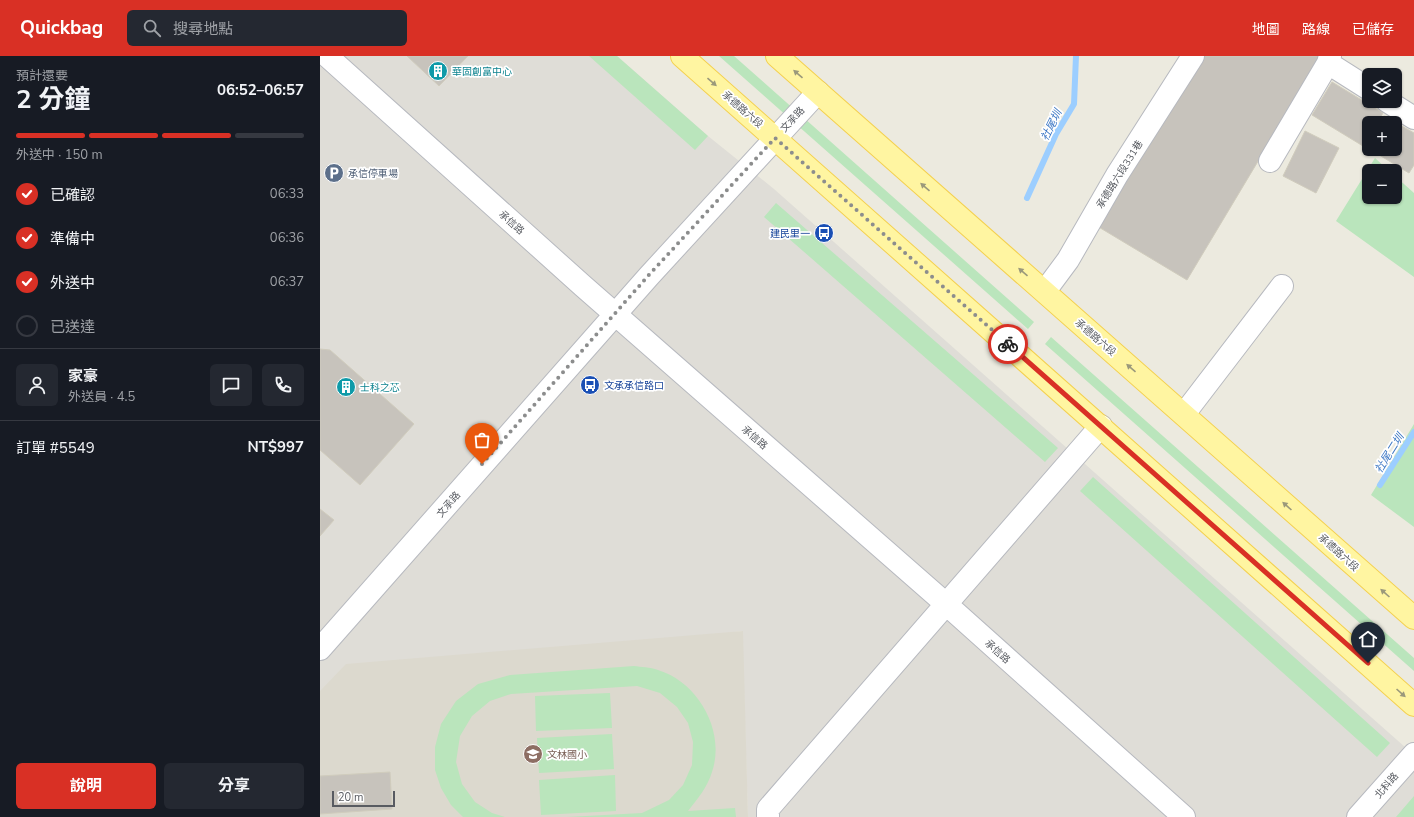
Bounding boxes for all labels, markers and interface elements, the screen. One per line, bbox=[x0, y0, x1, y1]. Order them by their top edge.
search box bbox=[127, 10, 407, 46]
text: Quickbag bbox=[20, 15, 103, 41]
icon: search bbox=[141, 17, 163, 39]
text: 搜尋地點 bbox=[173, 19, 233, 39]
text: 地圖 bbox=[1252, 20, 1280, 39]
text: 路線 bbox=[1302, 20, 1330, 39]
text: 已儲存 bbox=[1352, 20, 1394, 39]
building icon: 華固創富中心 bbox=[427, 60, 449, 82]
place label: 華固創富中心 bbox=[452, 65, 512, 79]
text: 預計還要 bbox=[16, 67, 68, 85]
map controls bbox=[1362, 68, 1402, 204]
button: layers bbox=[1362, 68, 1402, 108]
one-way arrow bbox=[793, 69, 803, 79]
one-way arrow bbox=[706, 77, 717, 86]
text: 06:52–06:57 bbox=[217, 80, 304, 100]
text: 2 分鐘 bbox=[16, 82, 91, 117]
street label: 承德路六段 bbox=[719, 88, 766, 131]
street label: 文承路 bbox=[777, 104, 808, 135]
water label: 社尾圳 bbox=[1037, 105, 1066, 143]
button: + bbox=[1362, 116, 1402, 156]
street label: 承德路六段331巷 bbox=[1093, 138, 1146, 211]
text: 外送中 · 150 m bbox=[16, 146, 103, 164]
parking icon: 承信停車場 bbox=[323, 162, 345, 184]
button: − bbox=[1362, 164, 1402, 204]
place label: 承信停車場 bbox=[348, 167, 398, 181]
one-way arrow bbox=[920, 182, 931, 191]
icon: check bbox=[16, 183, 38, 205]
text: 已確認 bbox=[50, 185, 95, 205]
text: 06:33 bbox=[270, 185, 304, 203]
street label: 承信路 bbox=[495, 208, 527, 238]
bus stop icon: 建民里一 bbox=[813, 222, 835, 244]
icon: check bbox=[16, 227, 38, 249]
place label: 建民里一 bbox=[770, 227, 810, 241]
text: 準備中 bbox=[50, 229, 95, 249]
text: 06:36 bbox=[270, 229, 304, 247]
one-way arrow bbox=[1018, 268, 1028, 277]
icon: check bbox=[16, 271, 38, 293]
text: 外送中 bbox=[50, 273, 95, 293]
text: 06:37 bbox=[270, 273, 304, 291]
street label: 承德路六段 bbox=[1072, 316, 1119, 359]
text: 已送達 bbox=[50, 317, 95, 337]
courier bbox=[988, 324, 1028, 364]
icon: bike bbox=[997, 333, 1019, 355]
one-way arrow bbox=[1126, 363, 1136, 372]
button: person bbox=[16, 364, 58, 406]
button: chat bbox=[210, 364, 252, 406]
button: phone bbox=[262, 364, 304, 406]
text: 家豪 bbox=[68, 366, 98, 386]
bus stop icon: 文承承信路口 bbox=[579, 374, 601, 396]
building icon: 士科之芯 bbox=[335, 376, 357, 398]
place label: 文承承信路口 bbox=[604, 379, 664, 393]
place label: 士科之芯 bbox=[360, 381, 400, 395]
text: 外送員 · 4.5 bbox=[68, 388, 135, 406]
pin bbox=[465, 423, 499, 464]
street label: 承信路 bbox=[738, 423, 770, 453]
icon: bag bbox=[471, 429, 493, 451]
water label: 社尾二圳 bbox=[1371, 429, 1409, 476]
text: NT$997 bbox=[247, 437, 304, 457]
text: 訂單 #5549 bbox=[16, 438, 95, 458]
street label: 文承路 bbox=[434, 489, 464, 521]
one-way arrow bbox=[1282, 502, 1293, 511]
street label: 承德路六段 bbox=[1315, 531, 1362, 575]
one-way arrow bbox=[1380, 588, 1390, 597]
pin bbox=[1351, 622, 1385, 663]
icon: home bbox=[1357, 628, 1379, 650]
street label: 承信路 bbox=[981, 637, 1013, 667]
one-way arrow bbox=[1396, 689, 1406, 698]
school or university icon: 文林國小 bbox=[522, 743, 544, 765]
place label: 文林國小 bbox=[547, 748, 587, 762]
button: 說明 bbox=[16, 763, 156, 809]
button: 分享 bbox=[164, 763, 304, 809]
street label: 北科路 bbox=[1372, 770, 1402, 802]
scale bar bbox=[332, 789, 395, 808]
text: 20 m bbox=[338, 790, 363, 805]

